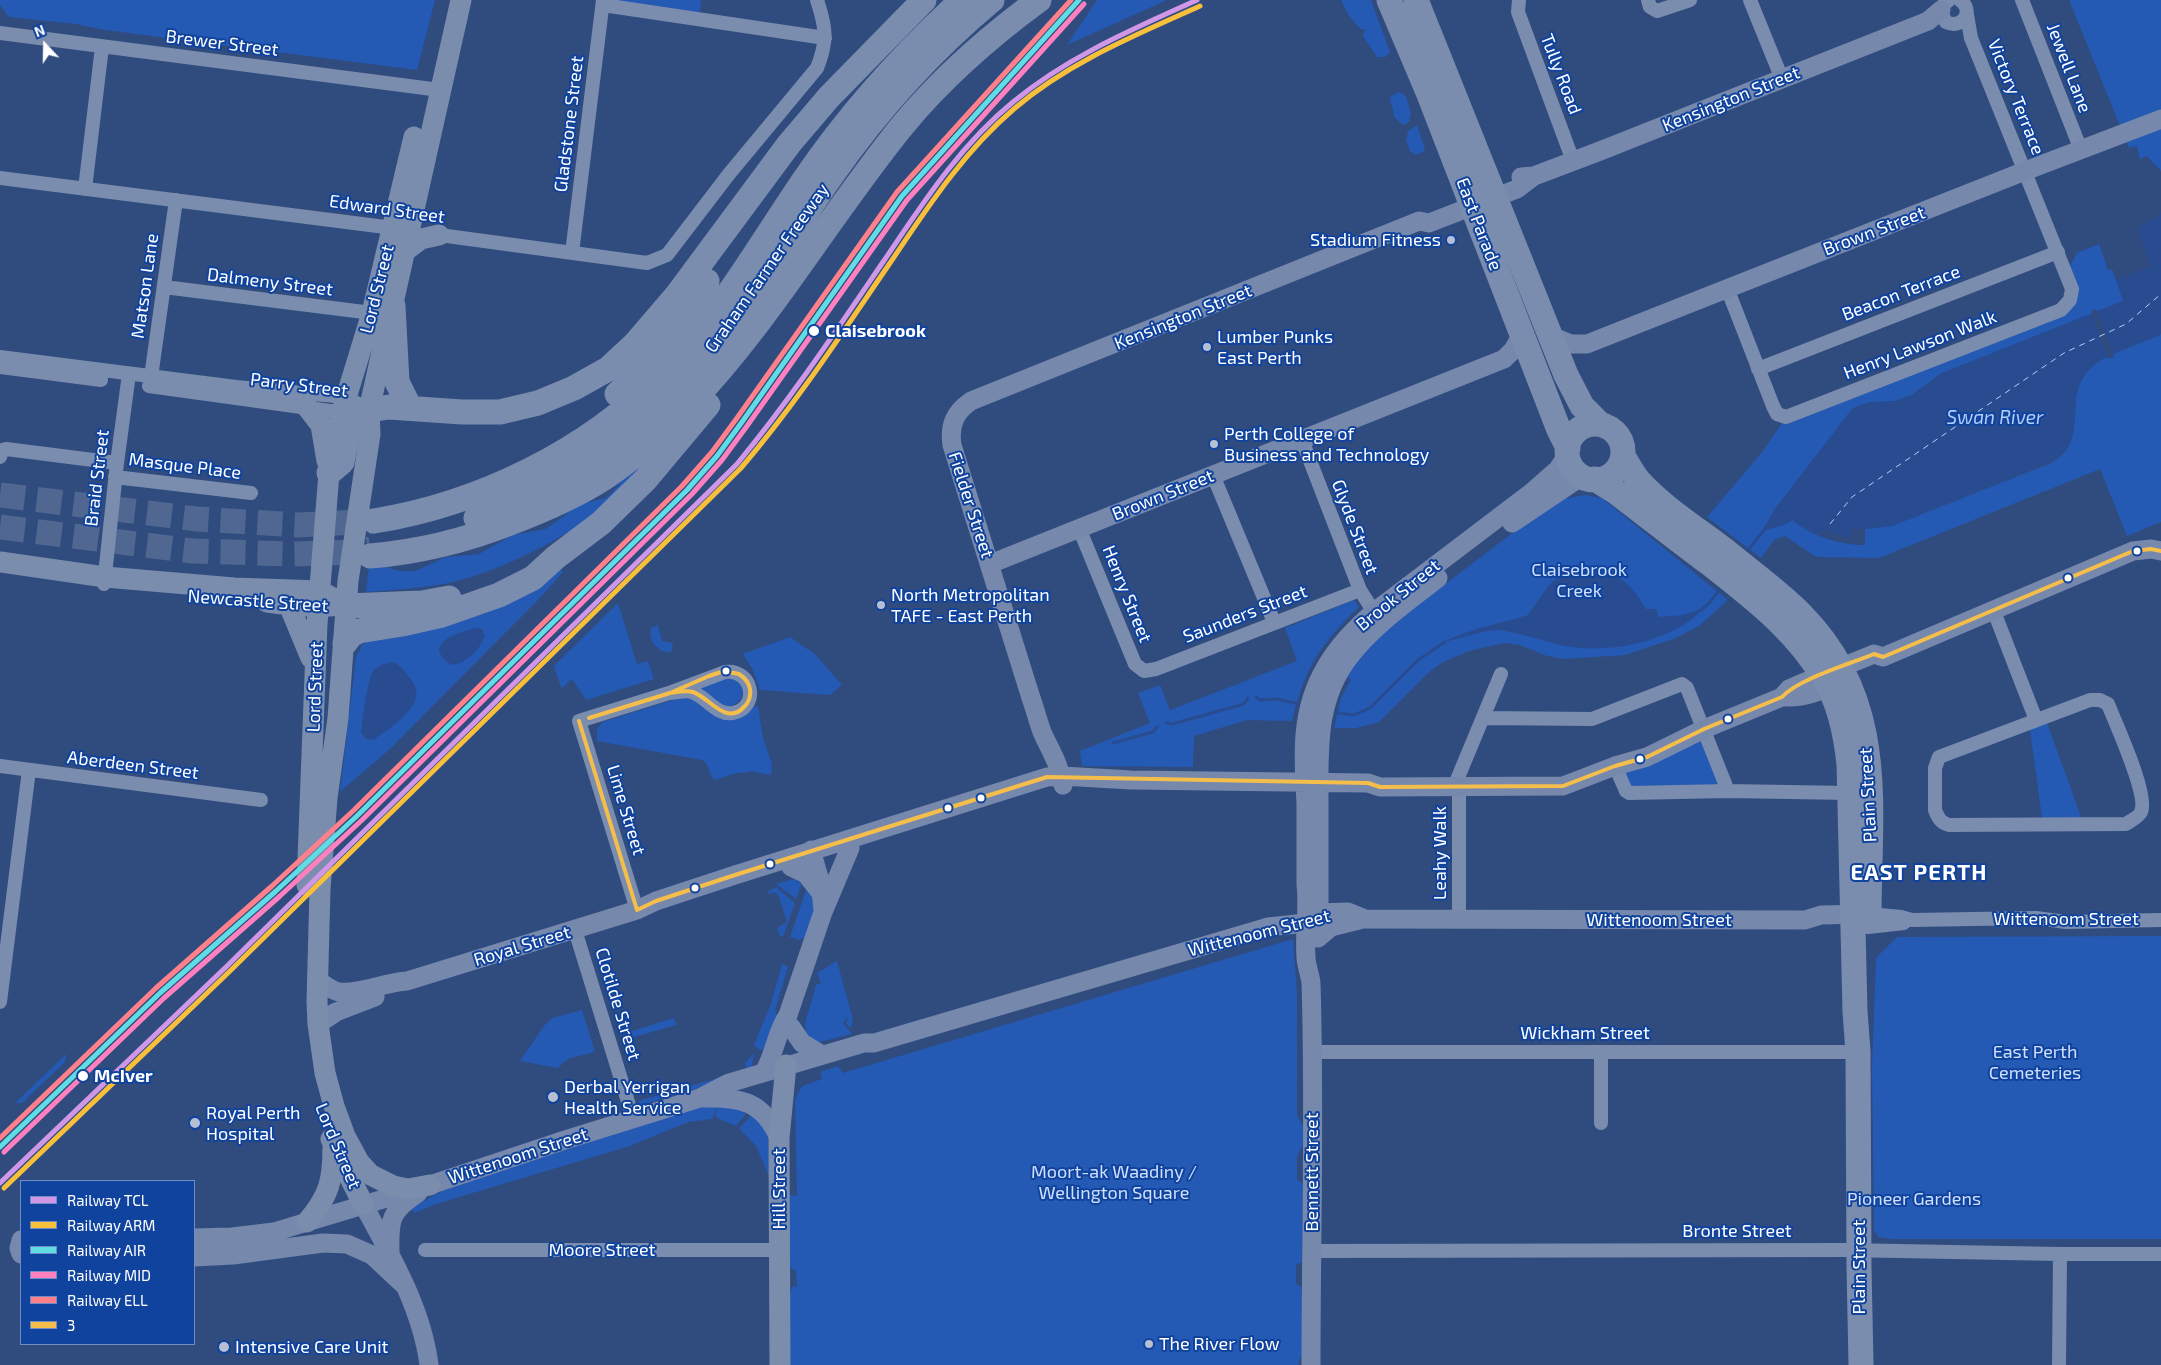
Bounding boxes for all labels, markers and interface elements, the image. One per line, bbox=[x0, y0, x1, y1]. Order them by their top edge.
north arrow bbox=[20, 20, 70, 70]
street label: Jewell Lane bbox=[2042, 20, 2096, 116]
text: N bbox=[32, 21, 47, 40]
street label: Brewer Street bbox=[164, 25, 280, 61]
street label: Tully Road bbox=[1536, 31, 1586, 117]
street label: Victory Terrace bbox=[1983, 36, 2049, 158]
street label: Gladstone Street bbox=[550, 55, 588, 193]
street label: Kensington Street bbox=[1659, 62, 1803, 136]
street label: East Parade bbox=[1451, 175, 1507, 273]
street label: Graham Farmer Freeway bbox=[700, 179, 834, 357]
street label: Edward Street bbox=[328, 190, 446, 228]
street label: Brown Street bbox=[1820, 202, 1928, 260]
place label: Stadium Fitness bbox=[1310, 229, 1441, 251]
street label: Matson Lane bbox=[127, 232, 163, 340]
marker: Stadium Fitness bbox=[1445, 234, 1457, 246]
street label: Lord Street bbox=[356, 242, 398, 336]
street label: Beacon Terrace bbox=[1839, 261, 1963, 325]
street label: Dalmeny Street bbox=[206, 264, 334, 300]
street label: Kensington Street bbox=[1111, 280, 1255, 354]
street label: Henry Lawson Walk bbox=[1841, 306, 1999, 384]
place label: Claisebrook bbox=[825, 320, 926, 342]
marker: Claisebrook bbox=[807, 324, 821, 338]
place label: Lumber Punks East Perth bbox=[1217, 326, 1333, 368]
marker: Lumber Punks East Perth bbox=[1201, 341, 1213, 353]
street label: Parry Street bbox=[249, 368, 349, 402]
water label: Swan River bbox=[1946, 407, 2044, 429]
place label: Perth College of Business and Technology bbox=[1224, 423, 1429, 466]
street label: Braid Street bbox=[80, 429, 114, 527]
marker: Perth College of Business and Technology bbox=[1208, 438, 1220, 450]
street label: Masque Place bbox=[128, 448, 242, 484]
street label: Fielder Street bbox=[944, 449, 998, 561]
street label: Brown Street bbox=[1109, 465, 1217, 525]
street label: Glyde Street bbox=[1327, 477, 1383, 577]
street label: Henry Street bbox=[1098, 542, 1156, 646]
unlabelled marker bbox=[2132, 546, 2142, 556]
street label: Brook Street bbox=[1352, 555, 1444, 635]
park label: Claisebrook Creek bbox=[1531, 559, 1627, 602]
unlabelled marker bbox=[2063, 573, 2073, 583]
street label: Saunders Street bbox=[1180, 580, 1310, 648]
place label: North Metropolitan TAFE - East Perth bbox=[891, 584, 1050, 626]
street label: Newcastle Street bbox=[187, 585, 329, 617]
marker: North Metropolitan TAFE - East Perth bbox=[875, 599, 887, 611]
street label: Lord Street bbox=[303, 641, 327, 733]
unlabelled marker bbox=[721, 666, 731, 676]
unlabelled marker bbox=[1723, 714, 1733, 724]
street label: Aberdeen Street bbox=[66, 746, 200, 784]
street label: Plain Street bbox=[1855, 747, 1881, 843]
unlabelled marker bbox=[1635, 754, 1645, 764]
street label: Lime Street bbox=[602, 762, 650, 858]
unlabelled marker bbox=[976, 793, 986, 803]
unlabelled marker bbox=[943, 803, 953, 813]
street label: Leahy Walk bbox=[1429, 806, 1451, 900]
unlabelled marker bbox=[765, 859, 775, 869]
district label: EAST PERTH bbox=[1849, 860, 1989, 886]
unlabelled marker bbox=[690, 883, 700, 893]
street label: Wittenoom Street bbox=[1186, 905, 1332, 961]
street label: Wittenoom Street bbox=[1993, 908, 2139, 930]
street label: Wittenoom Street bbox=[1586, 909, 1732, 931]
street label: Royal Street bbox=[471, 921, 573, 971]
street label: Clotilde Street bbox=[591, 945, 645, 1063]
street label: Wickham Street bbox=[1520, 1022, 1650, 1044]
park label: East Perth Cemeteries bbox=[1989, 1041, 2081, 1084]
place label: McIver bbox=[94, 1065, 153, 1087]
marker: McIver bbox=[76, 1069, 90, 1083]
place label: Derbal Yerrigan Health Service bbox=[564, 1076, 690, 1118]
marker: Derbal Yerrigan Health Service bbox=[546, 1090, 560, 1104]
street label: Lord Street bbox=[310, 1100, 366, 1192]
place label: Royal Perth Hospital bbox=[206, 1102, 301, 1144]
street label: Bennett Street bbox=[1301, 1112, 1323, 1232]
marker: Royal Perth Hospital bbox=[188, 1116, 202, 1130]
street label: Wittenoom Street bbox=[445, 1123, 591, 1189]
street label: Hill Street bbox=[768, 1148, 790, 1230]
park label: Moort-ak Waadiny / Wellington Square bbox=[1031, 1161, 1197, 1204]
legend bbox=[20, 1180, 195, 1345]
park label: Pioneer Gardens bbox=[1847, 1188, 1981, 1210]
text: Railway TCL bbox=[67, 1191, 148, 1209]
text: Railway ARM bbox=[67, 1216, 155, 1234]
street label: Bronte Street bbox=[1682, 1220, 1792, 1242]
street label: Plain Street bbox=[1848, 1220, 1870, 1314]
street label: Moore Street bbox=[549, 1239, 655, 1261]
text: Railway AIR bbox=[67, 1241, 146, 1259]
text: Railway MID bbox=[67, 1266, 151, 1284]
text: Railway ELL bbox=[67, 1291, 148, 1309]
text: 3 bbox=[67, 1316, 75, 1334]
place label: The River Flow bbox=[1159, 1333, 1280, 1355]
place label: Intensive Care Unit bbox=[235, 1336, 388, 1358]
marker: The River Flow bbox=[1143, 1338, 1155, 1350]
marker: Intensive Care Unit bbox=[217, 1340, 231, 1354]

